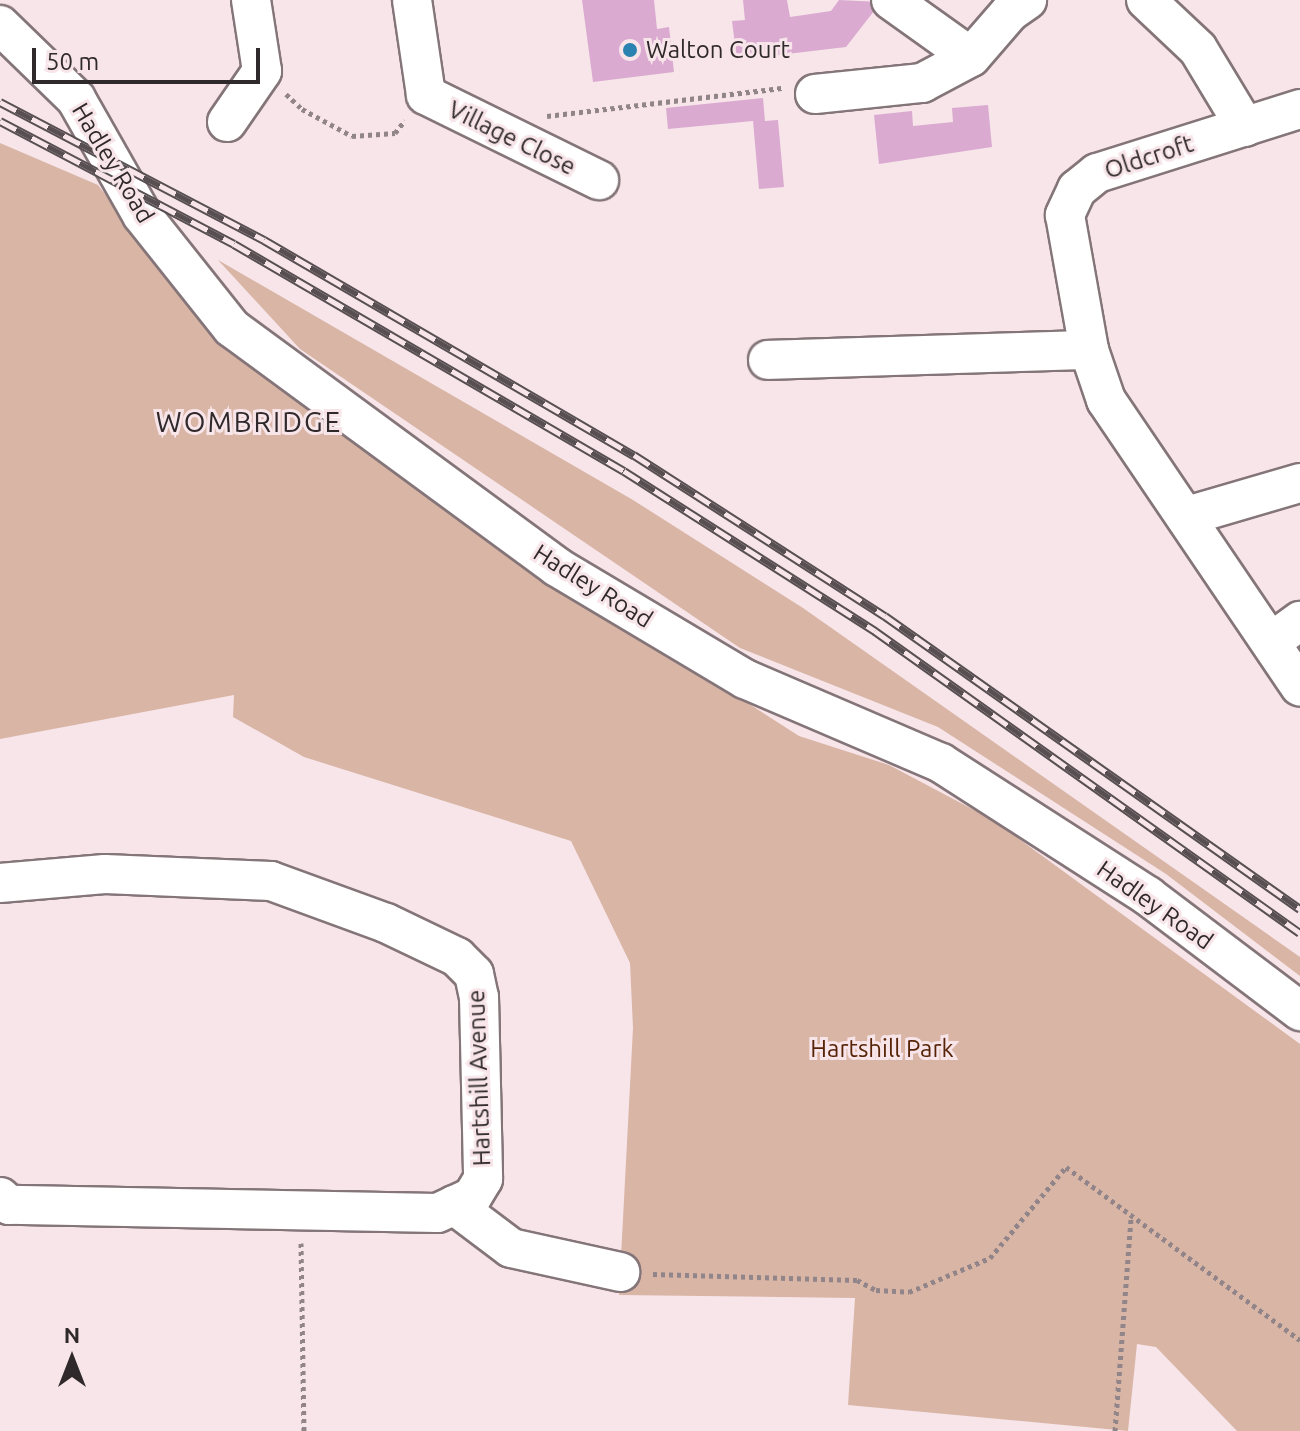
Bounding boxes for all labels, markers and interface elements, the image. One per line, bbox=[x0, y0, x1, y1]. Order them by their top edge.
scale bar bbox=[36, 32, 264, 82]
place label: Walton Court bbox=[646, 36, 790, 64]
marker: Walton Court bbox=[621, 41, 639, 59]
text: 50 m bbox=[46, 48, 99, 75]
street label: Village Close bbox=[444, 95, 580, 181]
street label: Hadley Road bbox=[66, 98, 160, 228]
street label: Oldcroft bbox=[1101, 129, 1197, 185]
district label: WOMBRIDGE bbox=[156, 405, 342, 439]
street label: Hadley Road bbox=[528, 538, 658, 634]
street label: Hadley Road bbox=[1091, 854, 1219, 956]
street label: Hartshill Avenue bbox=[462, 989, 496, 1167]
park label: Hartshill Park bbox=[810, 1035, 954, 1063]
north arrow bbox=[32, 1319, 112, 1399]
text: N bbox=[64, 1322, 80, 1347]

